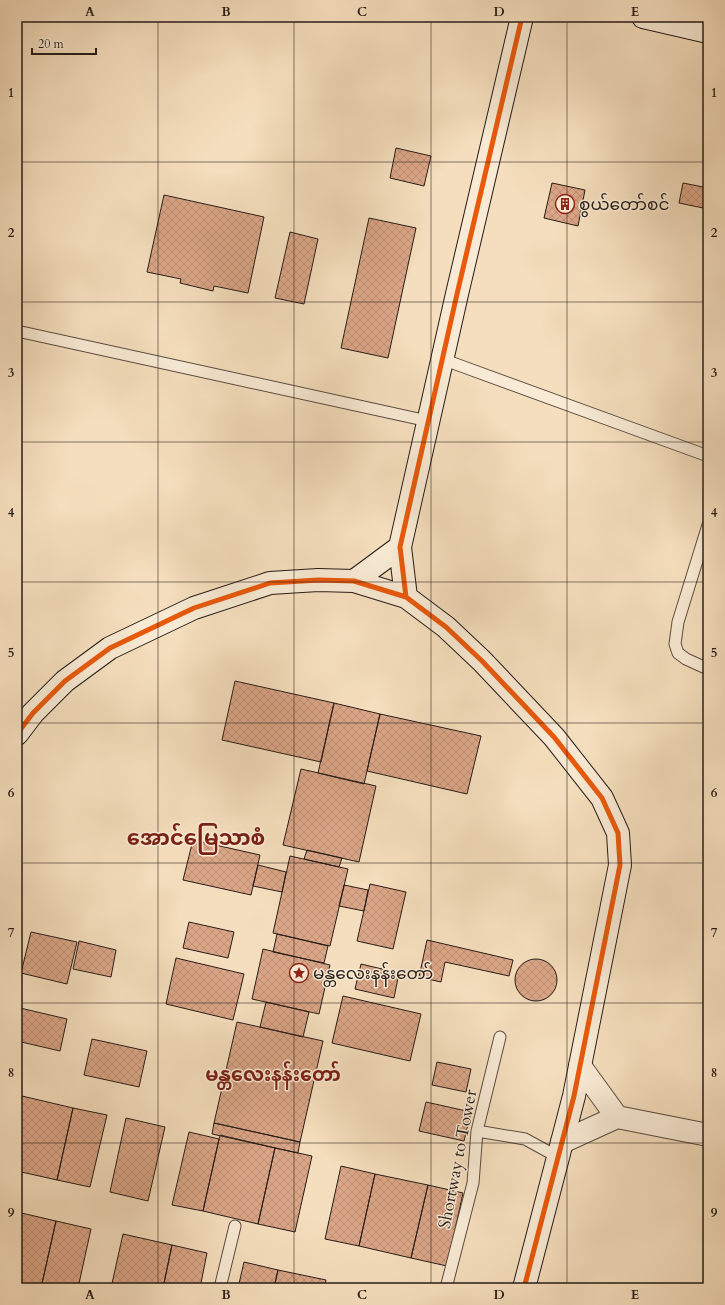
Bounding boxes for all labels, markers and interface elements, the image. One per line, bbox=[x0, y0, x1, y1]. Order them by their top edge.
text: A bbox=[85, 3, 95, 21]
text: B bbox=[221, 3, 231, 21]
text: C bbox=[357, 3, 367, 21]
text: D bbox=[493, 3, 505, 21]
text: E bbox=[631, 3, 639, 21]
scale bar bbox=[32, 30, 96, 56]
text: 20 m bbox=[38, 36, 65, 52]
text: 1 bbox=[8, 84, 14, 102]
text: 1 bbox=[711, 84, 717, 102]
building icon: စွယ်တော်စင် bbox=[554, 193, 576, 215]
place label: စွယ်တော်စင် bbox=[579, 193, 669, 218]
text: 2 bbox=[8, 224, 15, 242]
text: 2 bbox=[711, 224, 718, 242]
text: 3 bbox=[8, 364, 15, 382]
text: 3 bbox=[711, 364, 718, 382]
text: 4 bbox=[8, 504, 15, 522]
text: 4 bbox=[711, 504, 718, 522]
text: 5 bbox=[8, 644, 14, 662]
text: 5 bbox=[711, 644, 717, 662]
text: 6 bbox=[8, 784, 15, 802]
text: 6 bbox=[711, 784, 718, 802]
district label: အောင်မြေသာစံ bbox=[127, 822, 265, 855]
text: 7 bbox=[8, 924, 15, 942]
text: 7 bbox=[711, 924, 718, 942]
place icon: မန္တလေးနန်းတော် bbox=[288, 962, 310, 984]
place label: မန္တလေးနန်းတော် bbox=[313, 962, 433, 987]
district label: မန္တလေးနန်းတော် bbox=[205, 1061, 341, 1090]
text: 8 bbox=[8, 1064, 14, 1082]
text: 8 bbox=[711, 1064, 717, 1082]
street label: Shortway to Tower bbox=[433, 1087, 482, 1231]
text: 9 bbox=[8, 1204, 15, 1222]
text: 9 bbox=[711, 1204, 718, 1222]
text: A bbox=[85, 1286, 95, 1304]
text: B bbox=[221, 1286, 231, 1304]
text: C bbox=[357, 1286, 367, 1304]
text: D bbox=[493, 1286, 505, 1304]
text: E bbox=[631, 1286, 639, 1304]

